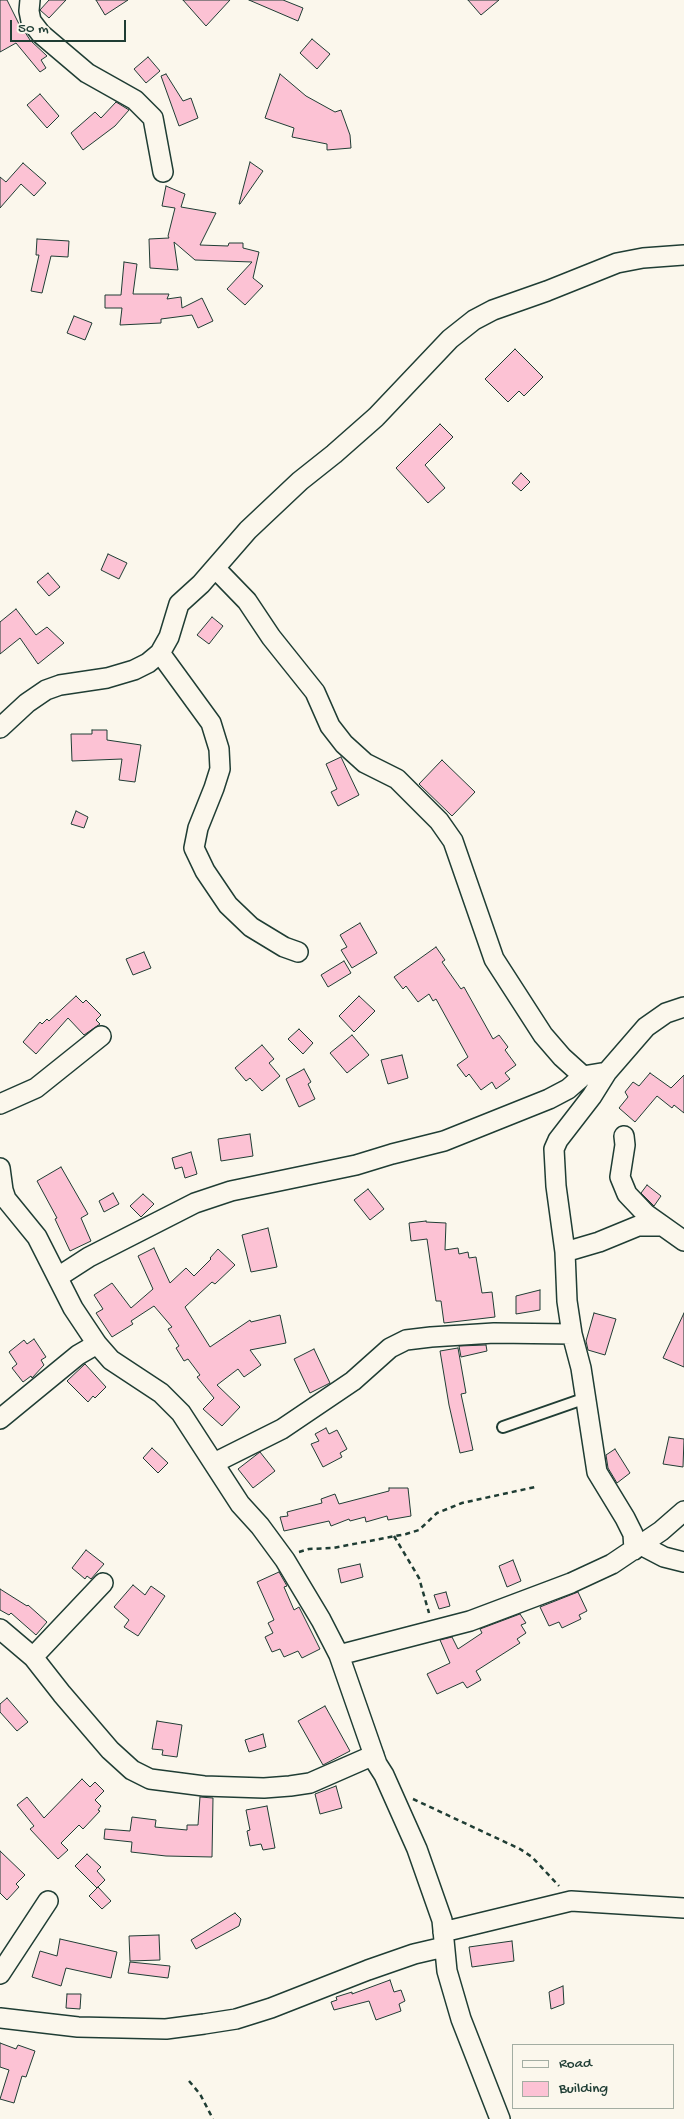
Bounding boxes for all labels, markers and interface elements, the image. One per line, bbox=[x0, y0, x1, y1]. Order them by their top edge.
scale bar bbox=[12, 10, 129, 42]
text: 50 m bbox=[18, 20, 49, 38]
legend bbox=[512, 2044, 674, 2109]
text: Road bbox=[559, 2055, 592, 2073]
text: Building bbox=[559, 2080, 608, 2098]

